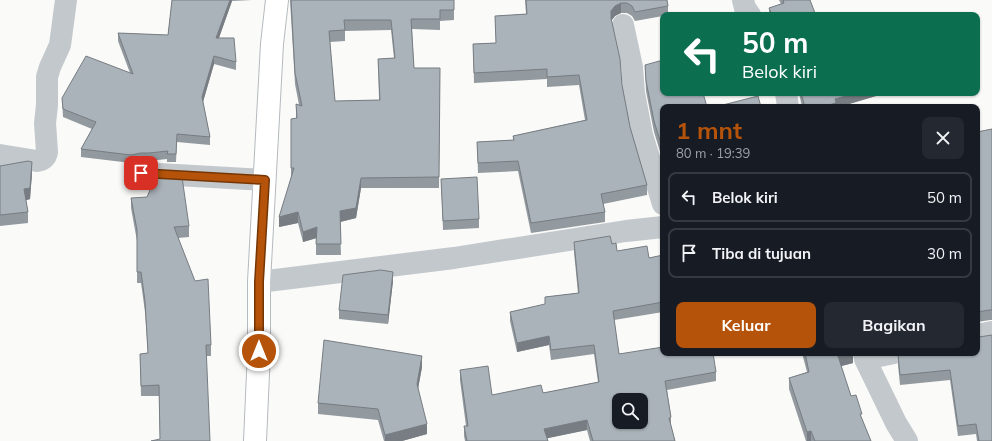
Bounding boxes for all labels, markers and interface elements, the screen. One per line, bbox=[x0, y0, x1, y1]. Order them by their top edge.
text: 50 m bbox=[742, 25, 808, 60]
icon: left bbox=[676, 28, 728, 80]
text: Belok kiri bbox=[742, 60, 817, 83]
text: 1 mnt bbox=[676, 115, 742, 145]
button: close bbox=[922, 117, 964, 159]
text: 80 m · 19:39 bbox=[676, 145, 750, 161]
pin bbox=[124, 156, 158, 190]
icon: arrive bbox=[130, 162, 152, 184]
icon: left bbox=[678, 186, 700, 208]
text: Belok kiri bbox=[712, 188, 778, 207]
text: 50 m bbox=[927, 188, 962, 207]
icon: arrive bbox=[678, 242, 700, 264]
text: Tiba di tujuan bbox=[712, 244, 811, 263]
text: 30 m bbox=[927, 244, 962, 263]
button: Keluar bbox=[676, 302, 816, 348]
button: Bagikan bbox=[824, 302, 964, 348]
position arrow bbox=[238, 330, 280, 372]
map controls bbox=[612, 393, 648, 429]
button: search bbox=[612, 393, 648, 429]

